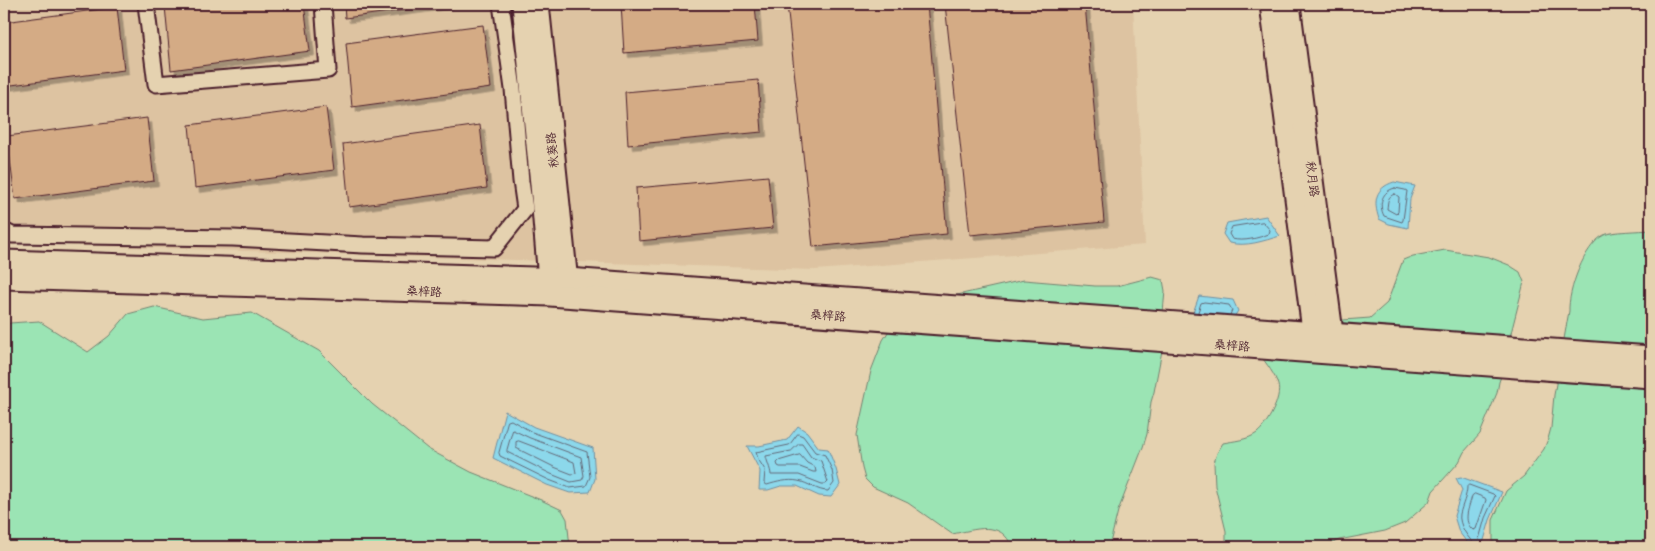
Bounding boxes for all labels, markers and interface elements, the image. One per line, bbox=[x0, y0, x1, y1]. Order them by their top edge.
street label: 秋葵路 bbox=[542, 131, 564, 169]
street label: 秋月路 bbox=[1300, 160, 1324, 198]
street label: 桑梓路 bbox=[406, 282, 442, 302]
street label: 桑梓路 bbox=[809, 305, 847, 327]
street label: 桑梓路 bbox=[1213, 335, 1251, 357]

